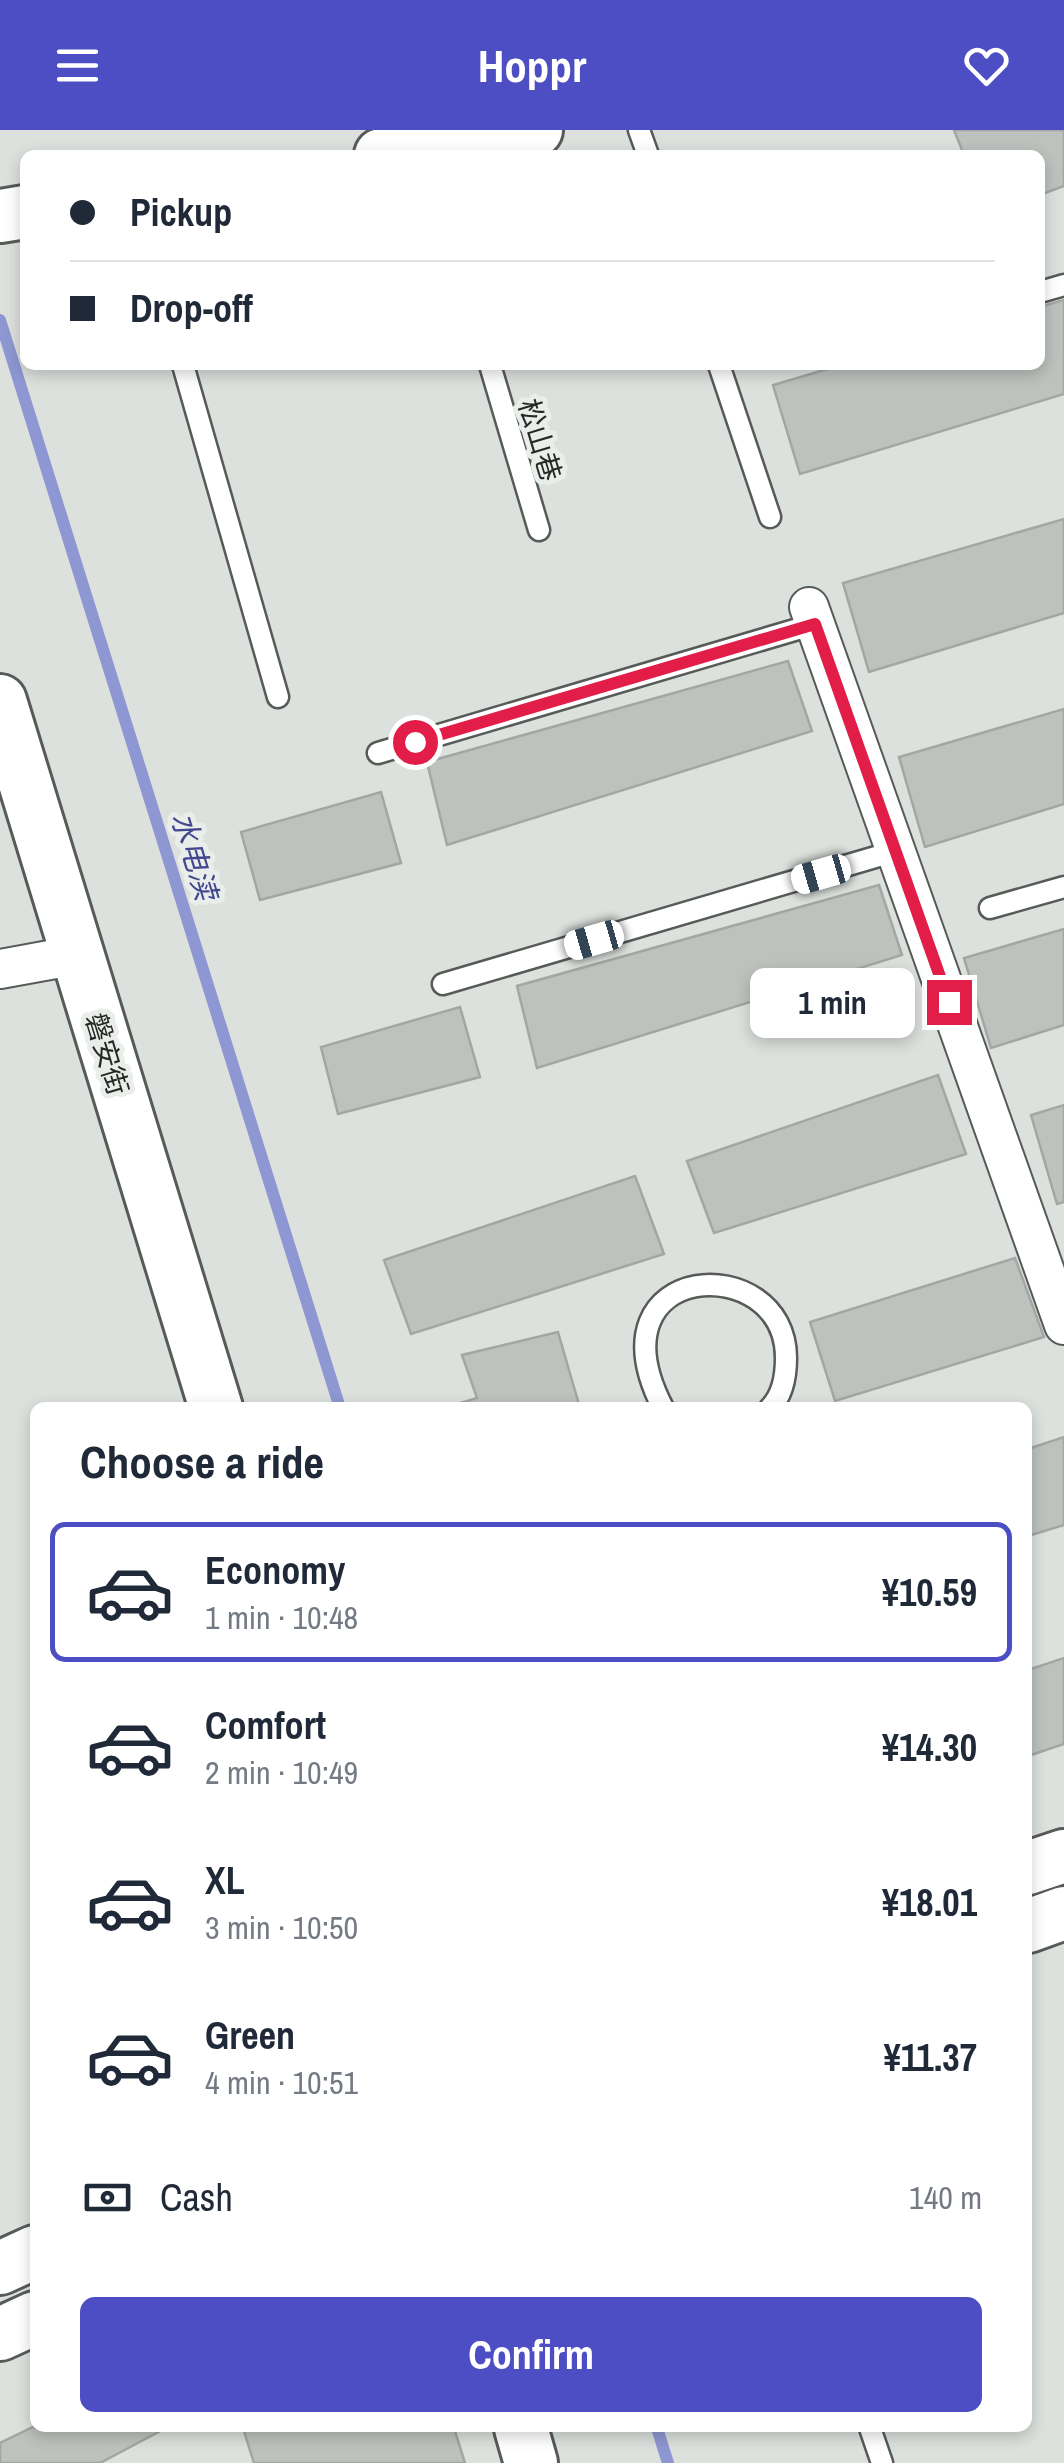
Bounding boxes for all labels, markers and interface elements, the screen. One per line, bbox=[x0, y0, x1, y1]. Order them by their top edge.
text: Hoppr bbox=[478, 35, 586, 96]
icon: menu bbox=[50, 38, 105, 93]
icon: heart bbox=[959, 38, 1014, 93]
text: Pickup bbox=[130, 187, 232, 238]
text: Drop-off bbox=[130, 283, 253, 334]
street label: 松山巷 bbox=[510, 394, 570, 486]
route start bbox=[393, 720, 438, 765]
water label: 水电渎 bbox=[163, 807, 228, 907]
car bbox=[788, 851, 854, 897]
car bbox=[561, 917, 627, 963]
callout: 1 min bbox=[749, 967, 914, 1037]
route end bbox=[927, 980, 972, 1025]
text: 1 min bbox=[798, 981, 867, 1024]
street label: 磐安街 bbox=[77, 1008, 137, 1100]
text: Choose a ride bbox=[80, 1431, 324, 1492]
text: Economy bbox=[205, 1545, 345, 1596]
icon: car bbox=[85, 1547, 175, 1637]
text: ¥10.59 bbox=[882, 1567, 977, 1618]
text: 1 min · 10:48 bbox=[205, 1596, 358, 1639]
text: Comfort bbox=[205, 1700, 326, 1751]
icon: car bbox=[85, 1702, 175, 1792]
text: ¥14.30 bbox=[882, 1722, 977, 1773]
text: 2 min · 10:49 bbox=[205, 1751, 358, 1794]
text: XL bbox=[205, 1855, 245, 1906]
icon: car bbox=[85, 1857, 175, 1947]
text: ¥18.01 bbox=[882, 1877, 977, 1928]
text: 3 min · 10:50 bbox=[205, 1906, 358, 1949]
text: Green bbox=[205, 2010, 295, 2061]
icon: car bbox=[85, 2012, 175, 2102]
text: ¥11.37 bbox=[883, 2032, 977, 2083]
text: 4 min · 10:51 bbox=[205, 2061, 358, 2104]
icon: cash bbox=[80, 2170, 135, 2225]
text: Cash bbox=[160, 2172, 233, 2223]
text: 140 m bbox=[909, 2176, 982, 2219]
button: Confirm bbox=[80, 2297, 982, 2412]

